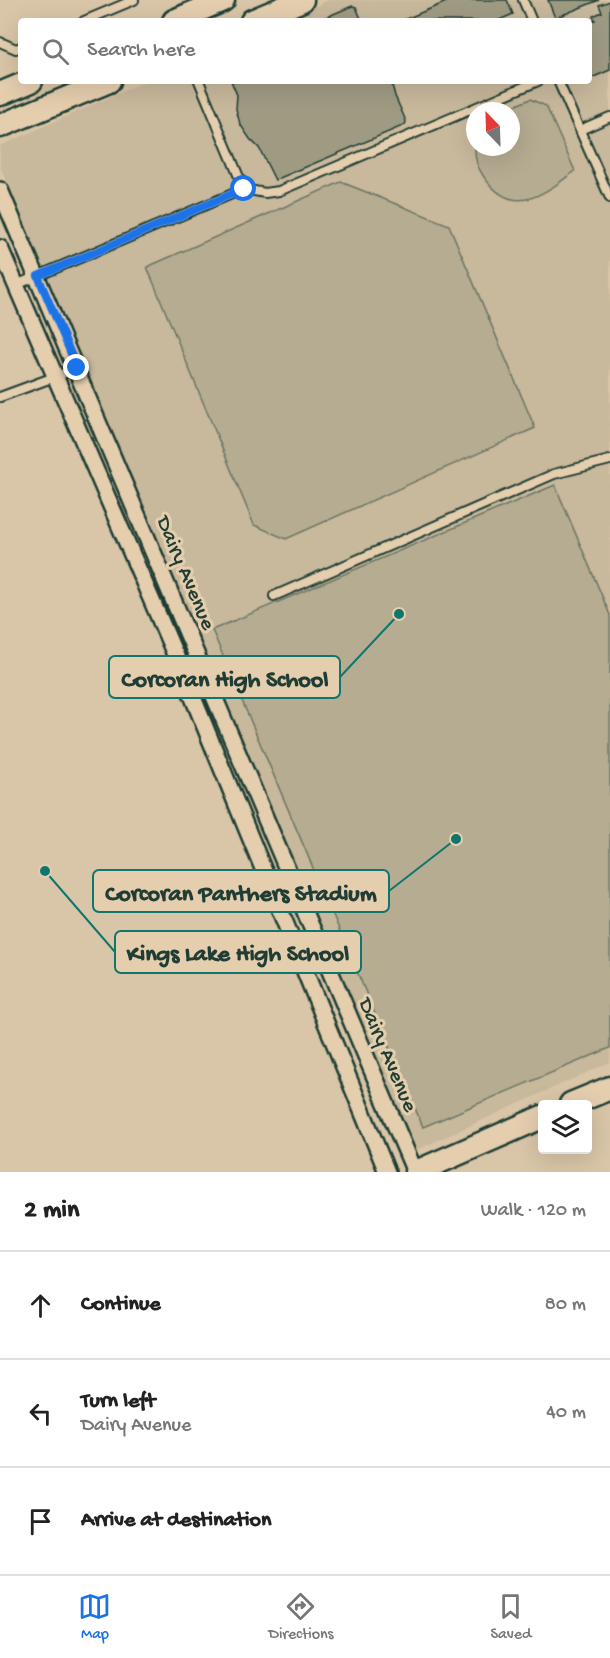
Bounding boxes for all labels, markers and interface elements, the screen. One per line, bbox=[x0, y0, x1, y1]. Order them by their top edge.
search box bbox=[18, 18, 592, 84]
icon: search bbox=[39, 35, 72, 68]
text: Search here bbox=[87, 38, 195, 64]
north arrow bbox=[466, 102, 520, 156]
route start bbox=[230, 175, 256, 201]
route end bbox=[63, 354, 89, 380]
street label: Dairy Avenue bbox=[148, 511, 220, 635]
callout: Corcoran High School bbox=[109, 656, 340, 698]
text: Corcoran High School bbox=[122, 667, 329, 696]
callout: Corcoran Panthers Stadium bbox=[93, 870, 389, 912]
text: Corcoran Panthers Stadium bbox=[105, 881, 377, 910]
callout: Kings Lake High School bbox=[115, 931, 361, 973]
text: Kings Lake High School bbox=[126, 941, 349, 970]
street label: Dairy Avenue bbox=[350, 993, 422, 1117]
map controls bbox=[538, 1100, 592, 1154]
button: layers bbox=[538, 1100, 592, 1154]
text: 2 min bbox=[24, 1196, 79, 1227]
text: Walk · 120 m bbox=[481, 1200, 586, 1223]
icon: ahead bbox=[24, 1289, 57, 1322]
text: Continue bbox=[81, 1292, 161, 1318]
text: 80 m bbox=[545, 1294, 586, 1317]
text: Turn left bbox=[81, 1389, 155, 1415]
icon: left bbox=[24, 1397, 57, 1430]
text: 40 m bbox=[546, 1402, 586, 1425]
text: Dairy Avenue bbox=[81, 1415, 191, 1438]
icon: arrive bbox=[24, 1505, 57, 1538]
text: Arrive at destination bbox=[81, 1508, 271, 1534]
tab: Map bbox=[78, 1590, 111, 1645]
tab: Directions bbox=[268, 1590, 334, 1645]
tab: Saved bbox=[490, 1590, 531, 1645]

